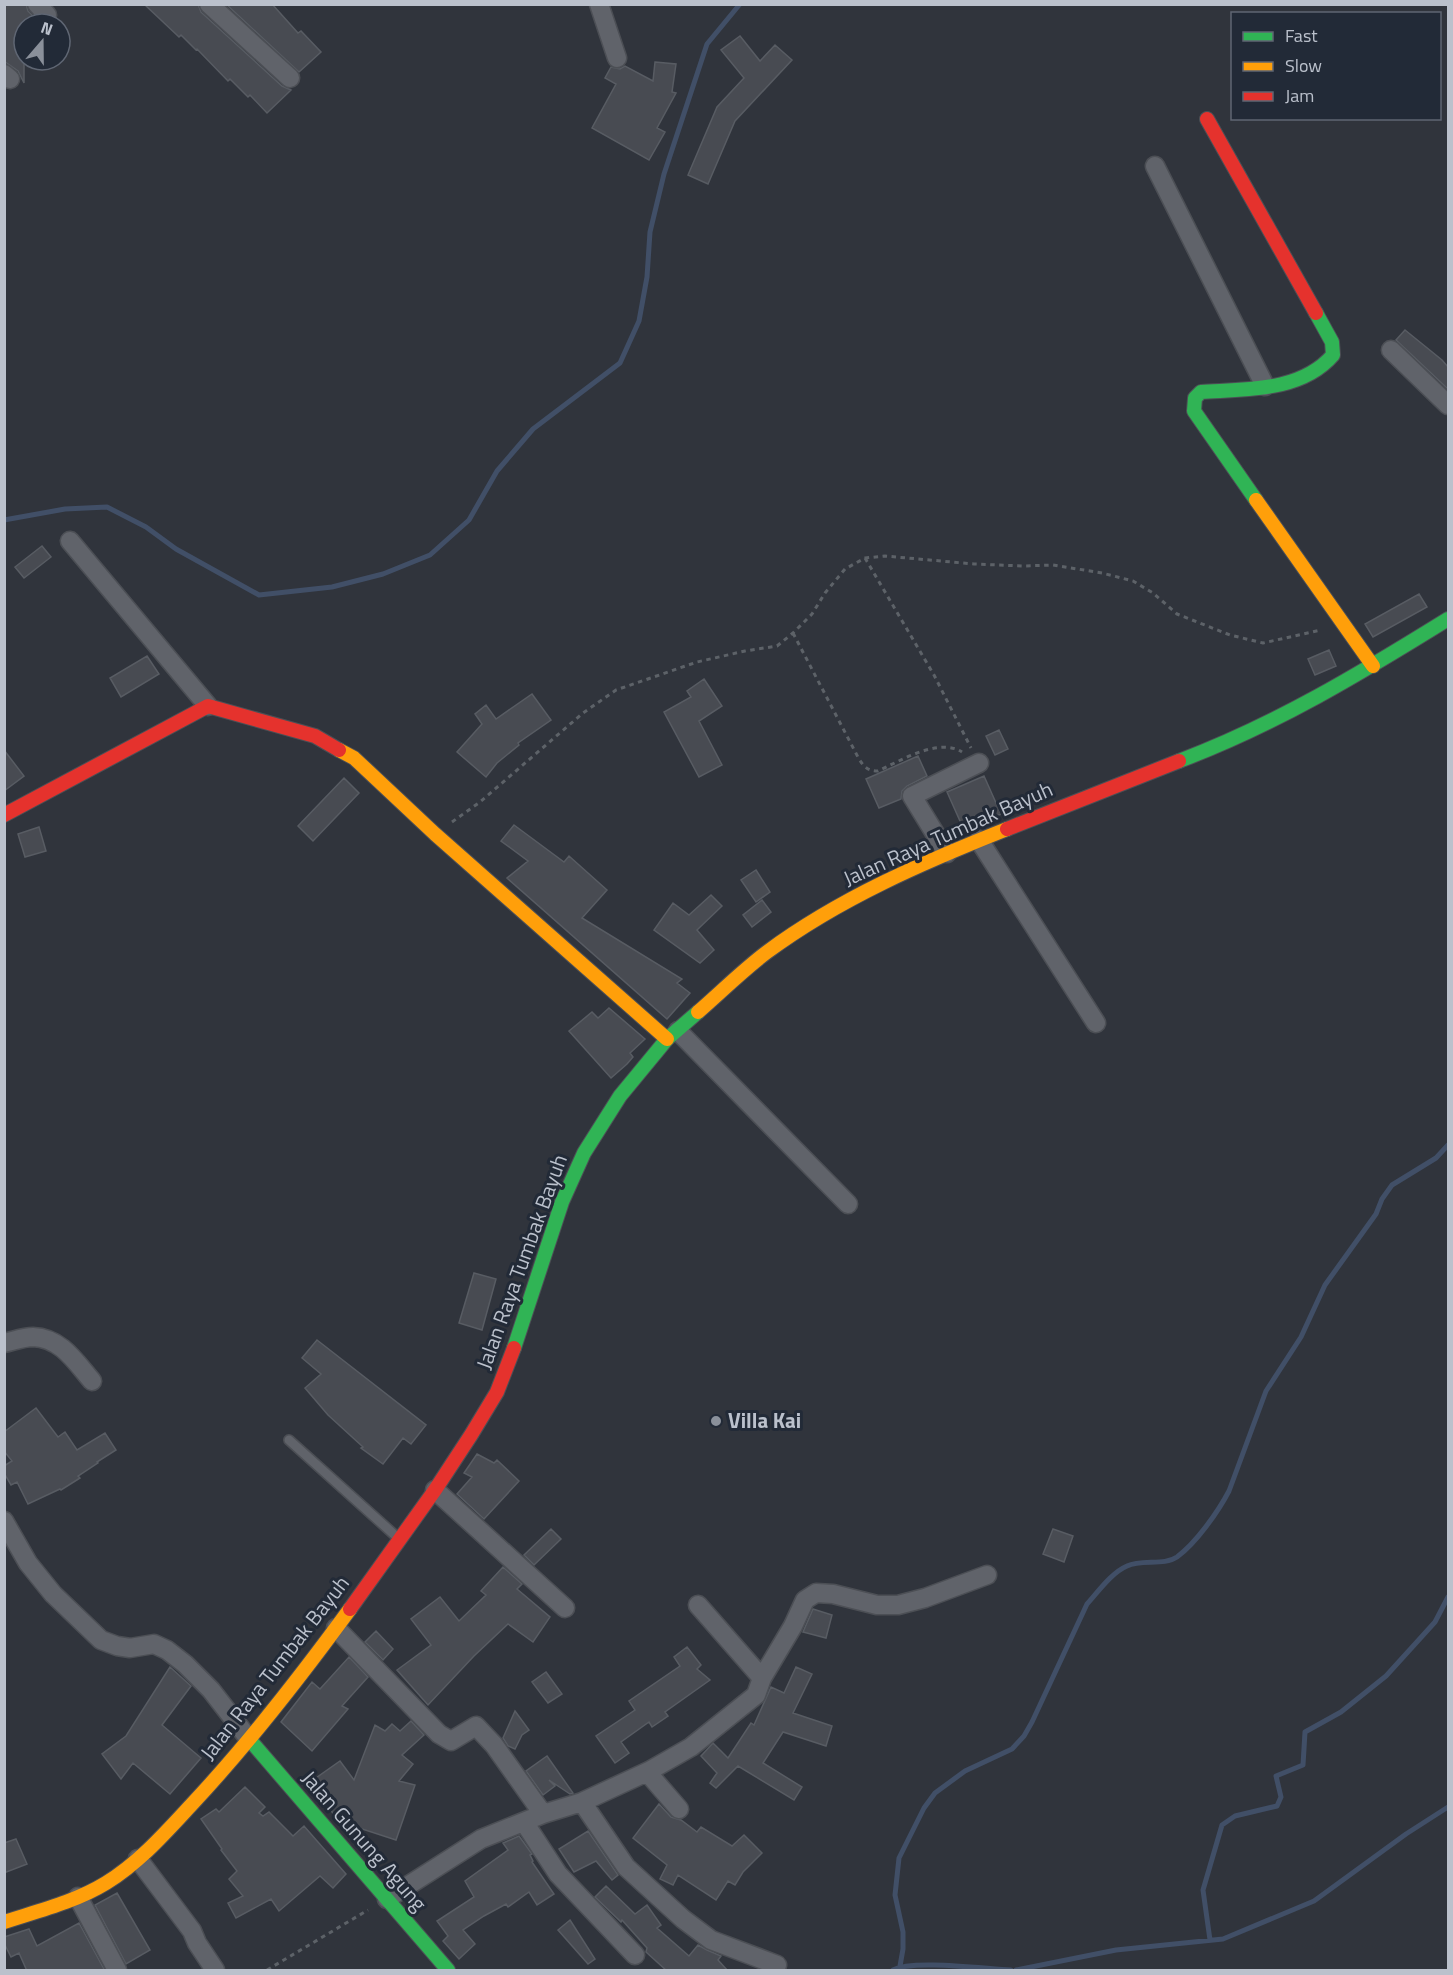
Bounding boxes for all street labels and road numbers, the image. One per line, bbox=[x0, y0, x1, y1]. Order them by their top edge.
street label: Jalan Raya Tumbak Bayuh bbox=[838, 772, 1058, 894]
street label: Jalan Raya Tumbak Bayuh bbox=[467, 1150, 575, 1374]
street label: Jalan Raya Tumbak Bayuh bbox=[192, 1568, 357, 1766]
street label: Jalan Gunung Agung bbox=[294, 1763, 435, 1918]

